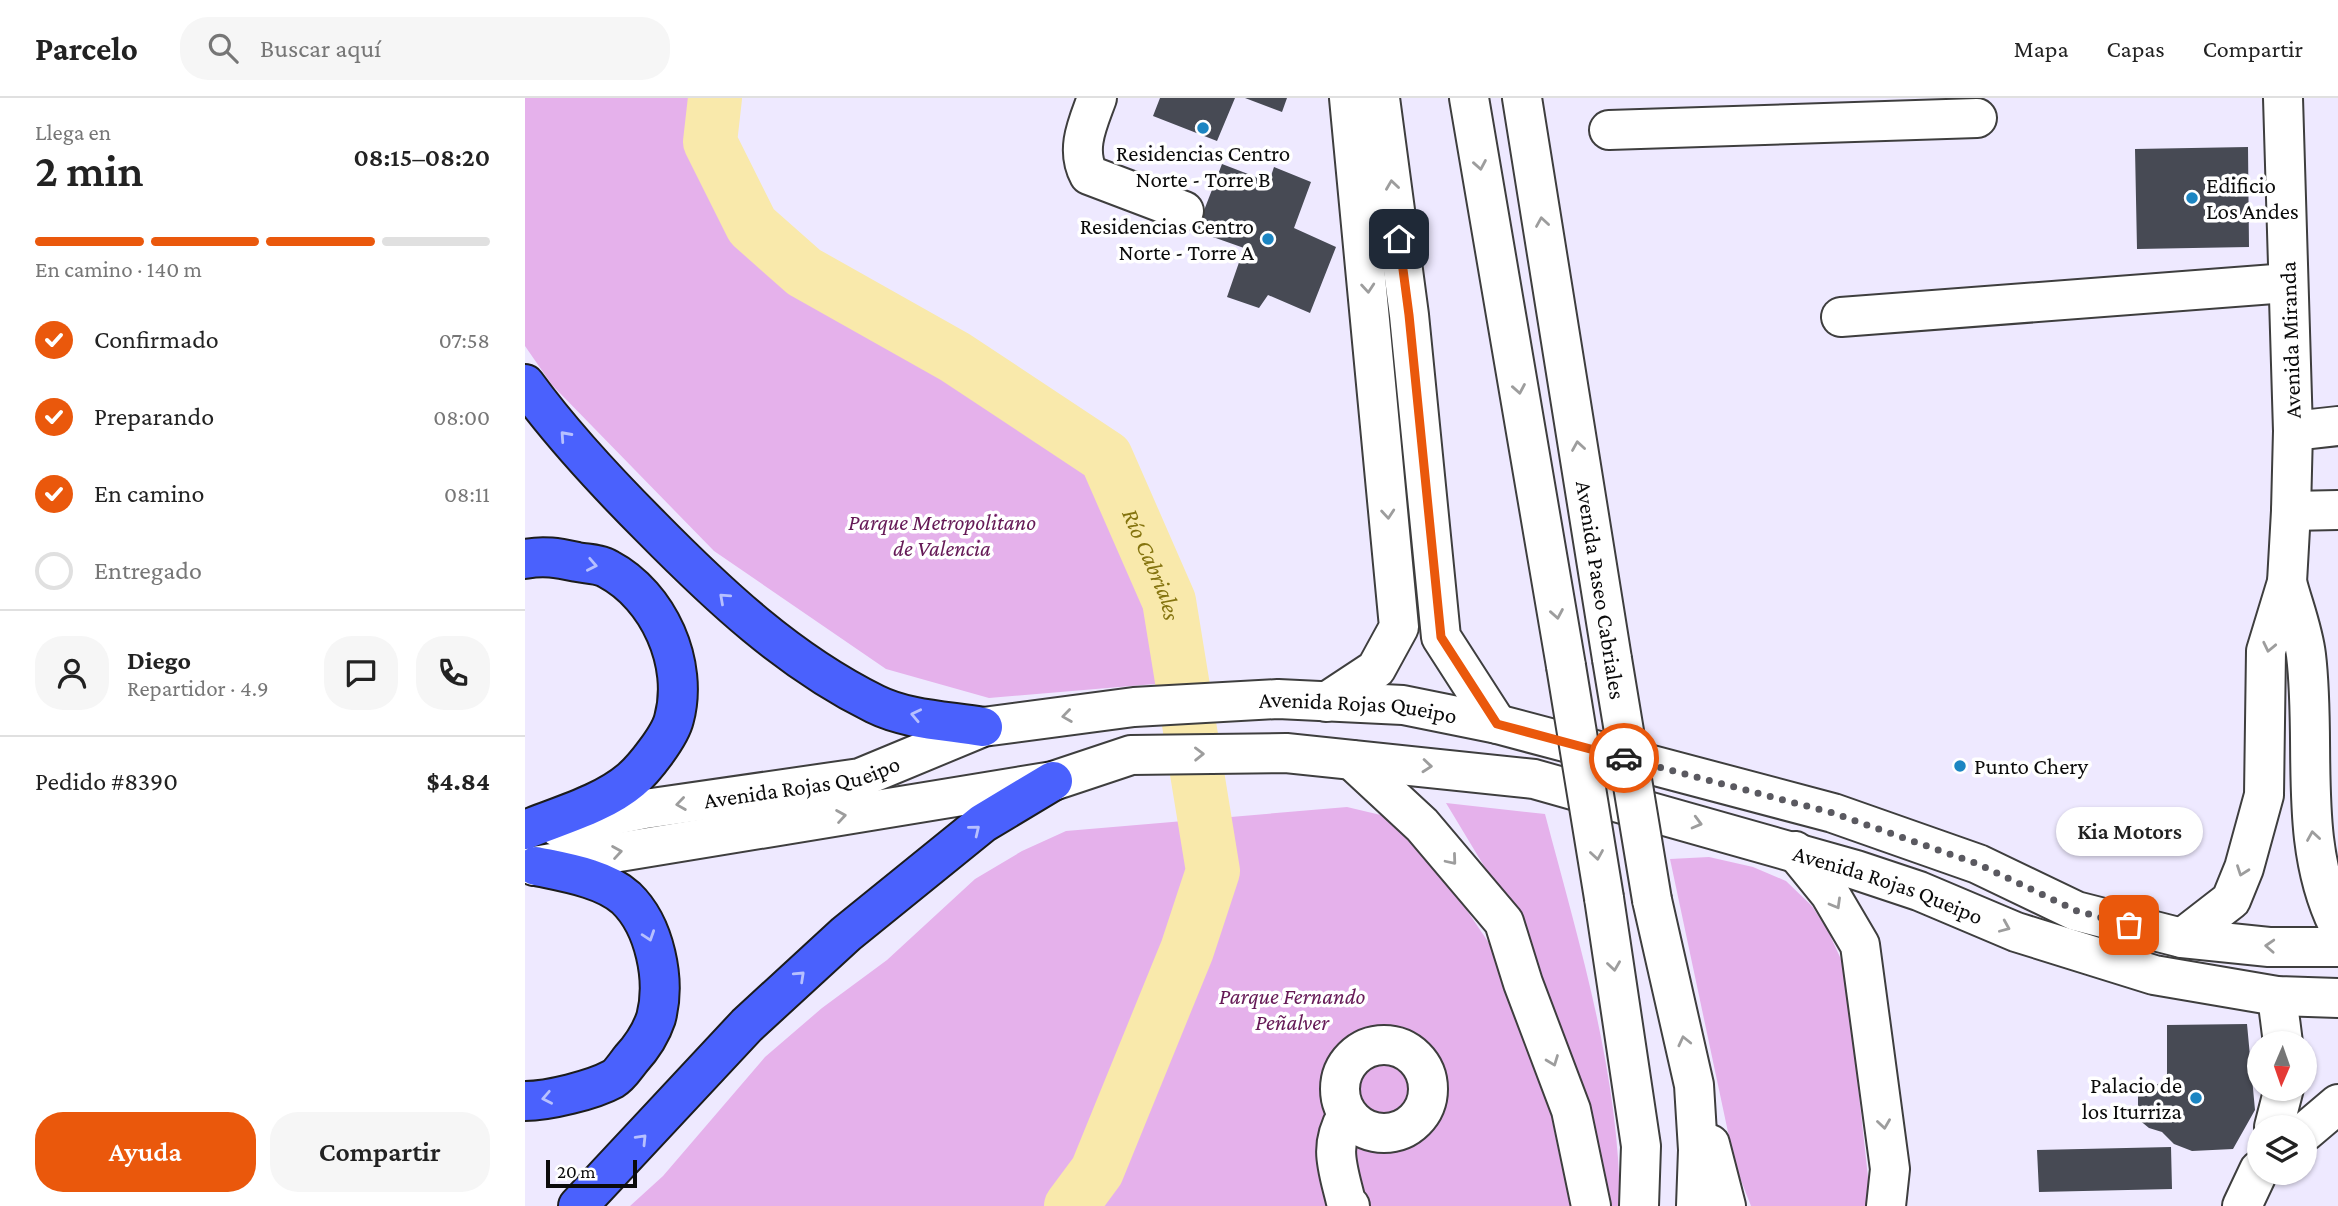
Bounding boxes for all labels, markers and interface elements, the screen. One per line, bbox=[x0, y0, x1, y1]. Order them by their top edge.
search box bbox=[180, 17, 670, 80]
icon: search bbox=[204, 29, 242, 67]
text: Parcelo bbox=[35, 30, 138, 67]
text: Buscar aquí bbox=[260, 34, 381, 63]
text: Mapa bbox=[2014, 35, 2069, 62]
text: Capas bbox=[2107, 35, 2165, 62]
text: Compartir bbox=[2203, 35, 2303, 62]
text: Llega en bbox=[35, 119, 111, 145]
marker: Residencias Centro Norte - Torre B bbox=[1195, 120, 1211, 136]
place label: Residencias Centro Norte - Torre B bbox=[1116, 140, 1290, 192]
text: 08:15–08:20 bbox=[354, 143, 490, 172]
text: 2 min bbox=[35, 145, 143, 196]
one-way arrow bbox=[1472, 159, 1487, 171]
place label: Edificio Los Andes bbox=[2206, 172, 2299, 224]
one-way arrow bbox=[1385, 179, 1400, 191]
marker: Edificio Los Andes bbox=[2184, 190, 2200, 206]
pin bbox=[1369, 209, 1429, 269]
place label: Residencias Centro Norte - Torre A bbox=[1080, 213, 1255, 265]
one-way arrow bbox=[1535, 216, 1550, 228]
icon: home bbox=[1380, 220, 1418, 258]
marker: Residencias Centro Norte - Torre A bbox=[1260, 231, 1276, 247]
text: En camino · 140 m bbox=[35, 256, 202, 282]
street label: Avenida Miranda bbox=[2274, 261, 2306, 419]
one-way arrow bbox=[1360, 283, 1375, 294]
icon: check bbox=[35, 321, 73, 359]
text: Confirmado bbox=[94, 325, 219, 354]
text: 07:58 bbox=[439, 327, 490, 353]
one-way arrow bbox=[1511, 384, 1526, 395]
icon: check bbox=[35, 398, 73, 436]
text: Preparando bbox=[94, 402, 214, 431]
text: 08:00 bbox=[433, 404, 490, 430]
one-way arrow bbox=[561, 431, 573, 444]
one-way arrow bbox=[1571, 440, 1586, 452]
icon: check bbox=[35, 475, 73, 513]
text: En camino bbox=[94, 479, 204, 508]
street label: Avenida Paseo Cabriales bbox=[1571, 479, 1631, 701]
text: 08:11 bbox=[444, 481, 490, 507]
water label: Río Cabriales bbox=[1117, 504, 1186, 623]
park label: Parque Metropolitano de Valencia bbox=[848, 509, 1036, 561]
one-way arrow bbox=[1381, 509, 1396, 520]
text: Entregado bbox=[94, 556, 202, 585]
one-way arrow bbox=[586, 556, 598, 571]
one-way arrow bbox=[719, 594, 732, 606]
one-way arrow bbox=[1549, 608, 1564, 620]
button: person bbox=[35, 636, 109, 710]
button: chat bbox=[324, 636, 398, 710]
button: phone bbox=[416, 636, 490, 710]
one-way arrow bbox=[2262, 641, 2277, 653]
text: Diego bbox=[127, 646, 191, 675]
text: Repartidor · 4.9 bbox=[127, 675, 269, 701]
street label: Avenida Rojas Queipo bbox=[1258, 686, 1459, 729]
one-way arrow bbox=[1061, 708, 1073, 723]
one-way arrow bbox=[910, 709, 922, 724]
courier bbox=[1589, 723, 1659, 793]
icon: car bbox=[1605, 739, 1643, 777]
one-way arrow bbox=[1194, 747, 1205, 762]
street label: Avenida Rojas Queipo bbox=[702, 750, 903, 813]
place label: Punto Chery bbox=[1974, 753, 2089, 779]
one-way arrow bbox=[1422, 758, 1433, 773]
marker: Punto Chery bbox=[1952, 758, 1968, 774]
text: Pedido #8390 bbox=[35, 767, 178, 796]
text: $4.84 bbox=[427, 767, 490, 796]
one-way arrow bbox=[675, 797, 687, 812]
callout: Kia Motors bbox=[2055, 806, 2203, 855]
one-way arrow bbox=[835, 809, 847, 824]
one-way arrow bbox=[1690, 815, 1702, 830]
text: Kia Motors bbox=[2077, 818, 2182, 844]
one-way arrow bbox=[966, 826, 979, 838]
one-way arrow bbox=[2306, 830, 2321, 842]
street label: Avenida Rojas Queipo bbox=[1790, 840, 1987, 930]
one-way arrow bbox=[611, 845, 623, 860]
one-way arrow bbox=[1589, 849, 1604, 860]
one-way arrow bbox=[1444, 852, 1456, 865]
one-way arrow bbox=[2237, 865, 2251, 877]
pin bbox=[2099, 895, 2159, 955]
one-way arrow bbox=[1828, 897, 1841, 910]
icon: bag bbox=[2110, 906, 2148, 944]
one-way arrow bbox=[1997, 919, 2010, 933]
one-way arrow bbox=[641, 929, 655, 942]
one-way arrow bbox=[2264, 939, 2275, 954]
one-way arrow bbox=[1606, 960, 1621, 972]
one-way arrow bbox=[792, 971, 805, 984]
park label: Parque Fernando Peñalver bbox=[1219, 983, 1365, 1035]
north arrow bbox=[2247, 1031, 2317, 1101]
map controls bbox=[2247, 1031, 2317, 1185]
one-way arrow bbox=[1678, 1035, 1693, 1047]
one-way arrow bbox=[1544, 1054, 1558, 1066]
place label: Palacio de los Iturriza bbox=[2082, 1072, 2182, 1124]
one-way arrow bbox=[541, 1090, 553, 1105]
marker: Palacio de los Iturriza bbox=[2188, 1090, 2204, 1106]
button: Ayuda bbox=[35, 1112, 256, 1192]
button: Compartir bbox=[270, 1112, 490, 1192]
button: layers bbox=[2247, 1115, 2317, 1185]
one-way arrow bbox=[1876, 1118, 1891, 1130]
one-way arrow bbox=[634, 1134, 647, 1147]
scale bar bbox=[546, 1157, 637, 1189]
text: 20 m bbox=[557, 1161, 596, 1182]

